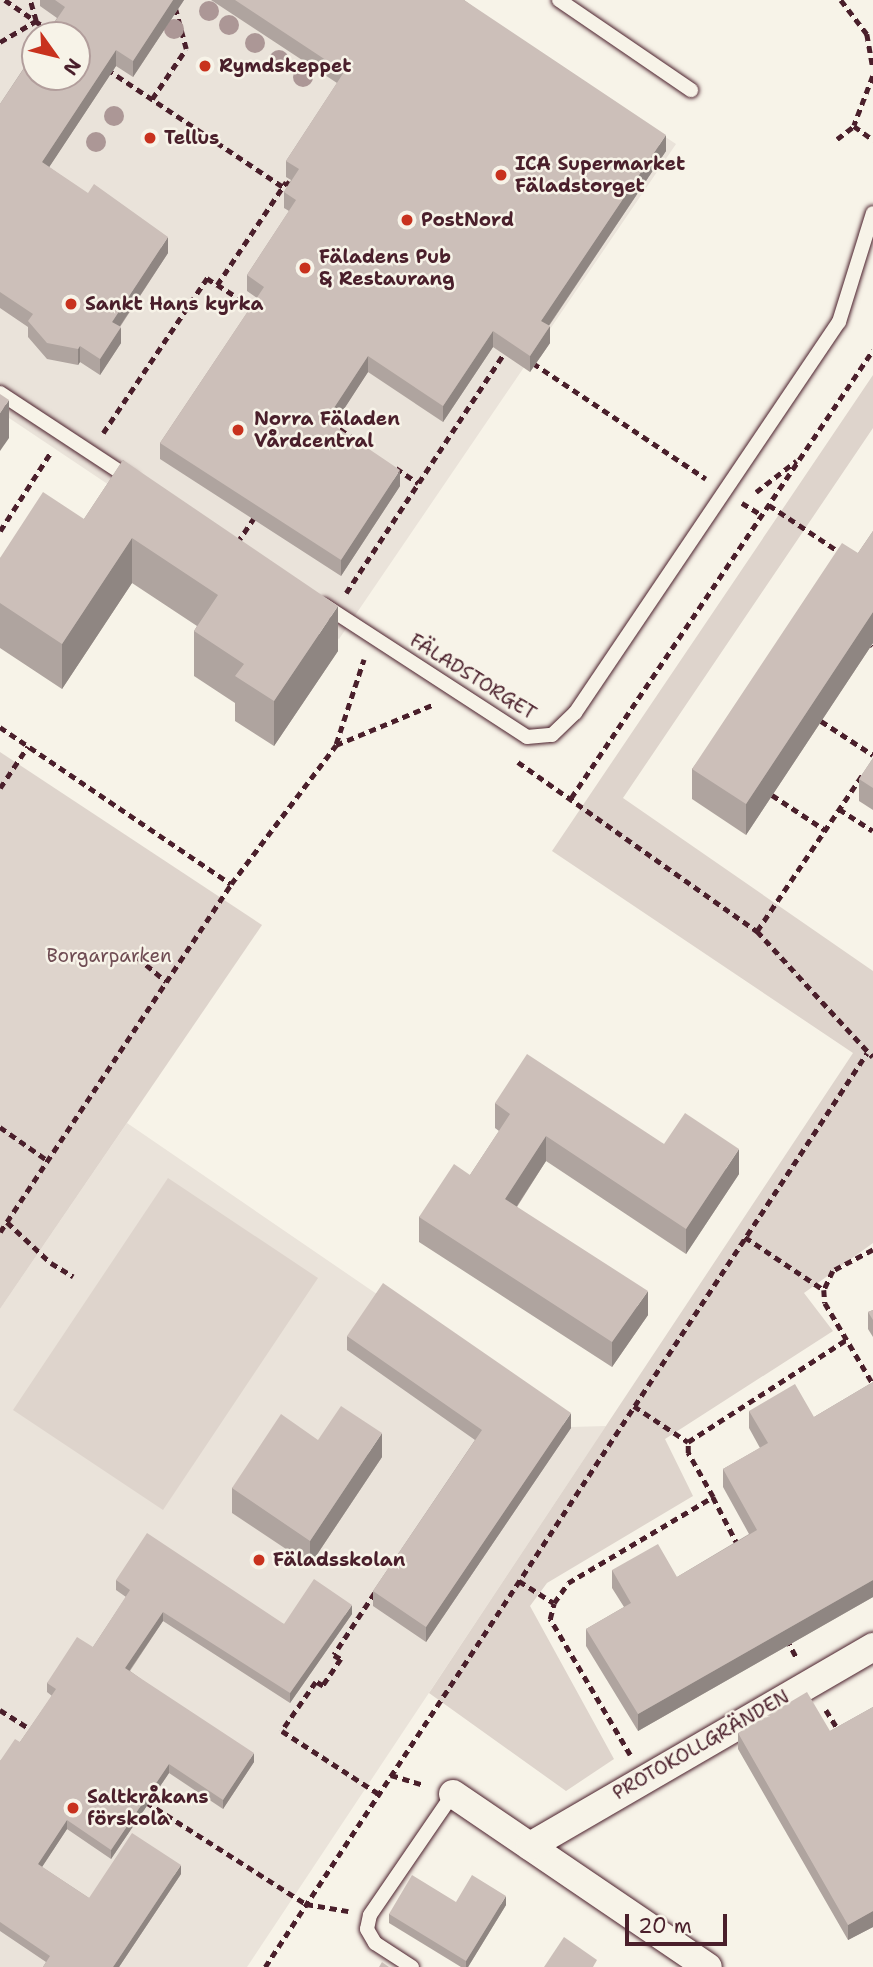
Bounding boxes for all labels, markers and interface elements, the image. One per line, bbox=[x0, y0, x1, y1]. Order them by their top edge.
north arrow bbox=[21, 21, 91, 91]
text: N bbox=[58, 54, 87, 80]
place label: Rymdskeppet bbox=[219, 55, 351, 77]
marker: Rymdskeppet bbox=[197, 58, 213, 74]
place label: Tellus bbox=[164, 127, 219, 149]
marker: Tellus bbox=[142, 130, 158, 146]
place label: ICA Supermarket Fäladstorget bbox=[515, 153, 685, 197]
marker: ICA Supermarket Fäladstorget bbox=[493, 167, 509, 183]
place label: PostNord bbox=[421, 209, 514, 231]
marker: PostNord bbox=[399, 212, 415, 228]
place label: Fäladens Pub & Restaurang bbox=[319, 246, 454, 290]
marker: Fäladens Pub & Restaurang bbox=[297, 260, 313, 276]
place label: Sankt Hans kyrka bbox=[85, 293, 263, 315]
marker: Sankt Hans kyrka bbox=[63, 296, 79, 312]
place label: Norra Fäladen Vårdcentral bbox=[254, 408, 400, 452]
marker: Norra Fäladen Vårdcentral bbox=[228, 420, 248, 440]
street label: FÄLADSTORGET bbox=[406, 629, 540, 725]
park label: Borgarparken bbox=[46, 945, 172, 967]
place label: Fäladsskolan bbox=[273, 1549, 405, 1571]
marker: Fäladsskolan bbox=[251, 1552, 267, 1568]
street label: PROTOKOLLGRÄNDEN bbox=[609, 1685, 793, 1805]
place label: Saltkråkans förskola bbox=[87, 1786, 208, 1830]
marker: Saltkråkans förskola bbox=[65, 1800, 81, 1816]
scale bar bbox=[628, 1900, 730, 1944]
text: 20 m bbox=[638, 1912, 692, 1940]

